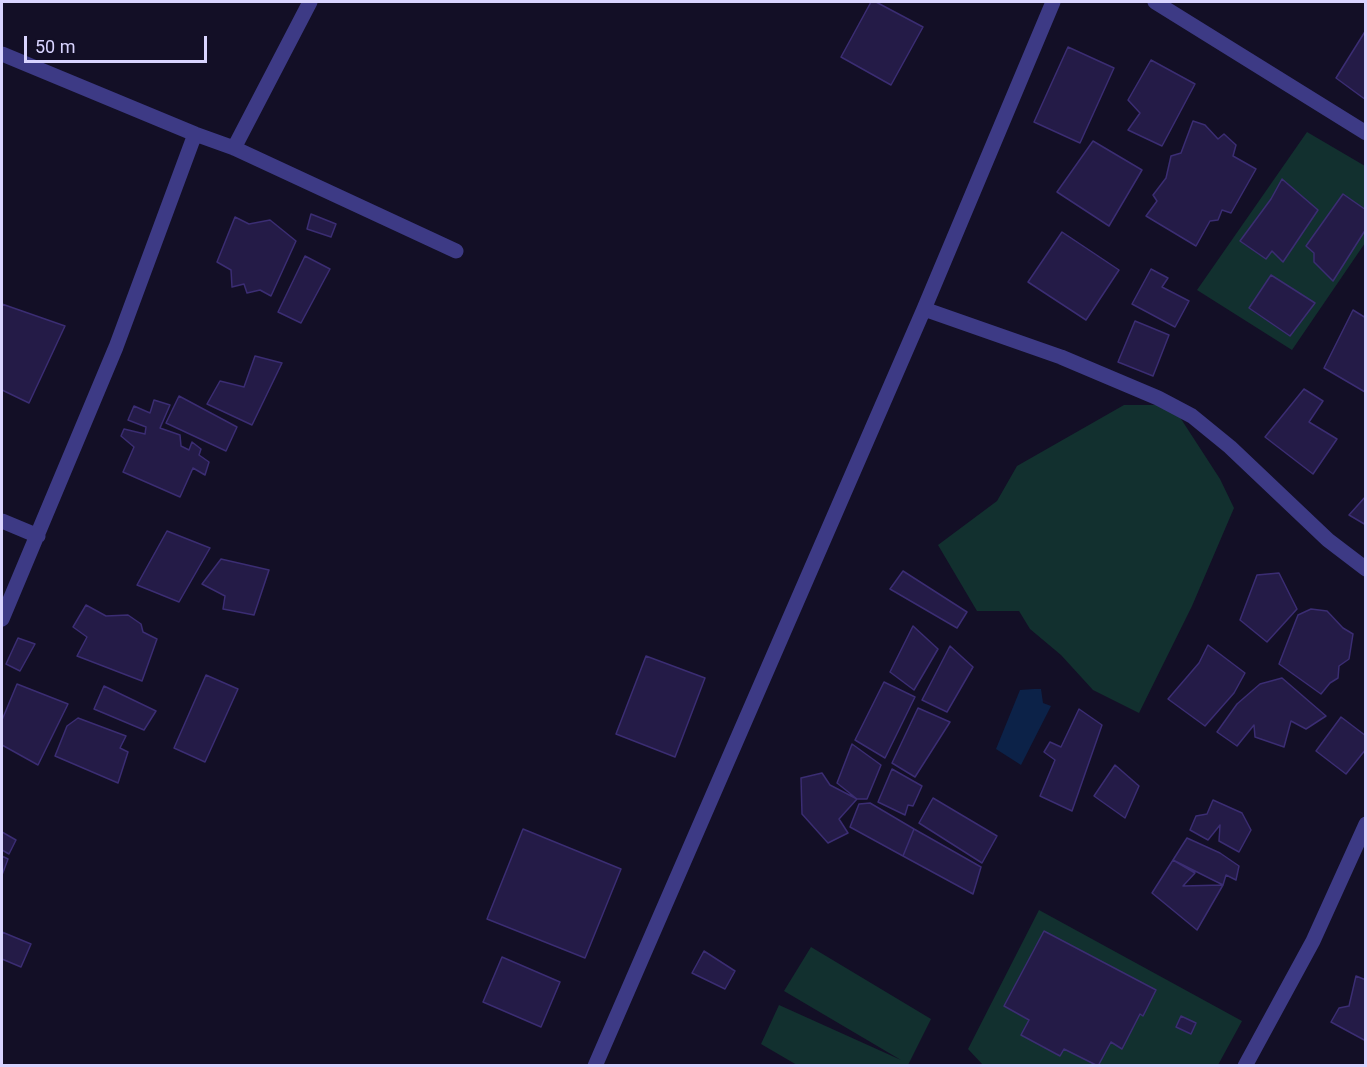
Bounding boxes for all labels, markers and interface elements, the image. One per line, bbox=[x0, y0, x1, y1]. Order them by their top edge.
scale bar bbox=[27, 24, 210, 62]
text: 50 m bbox=[35, 36, 75, 57]

